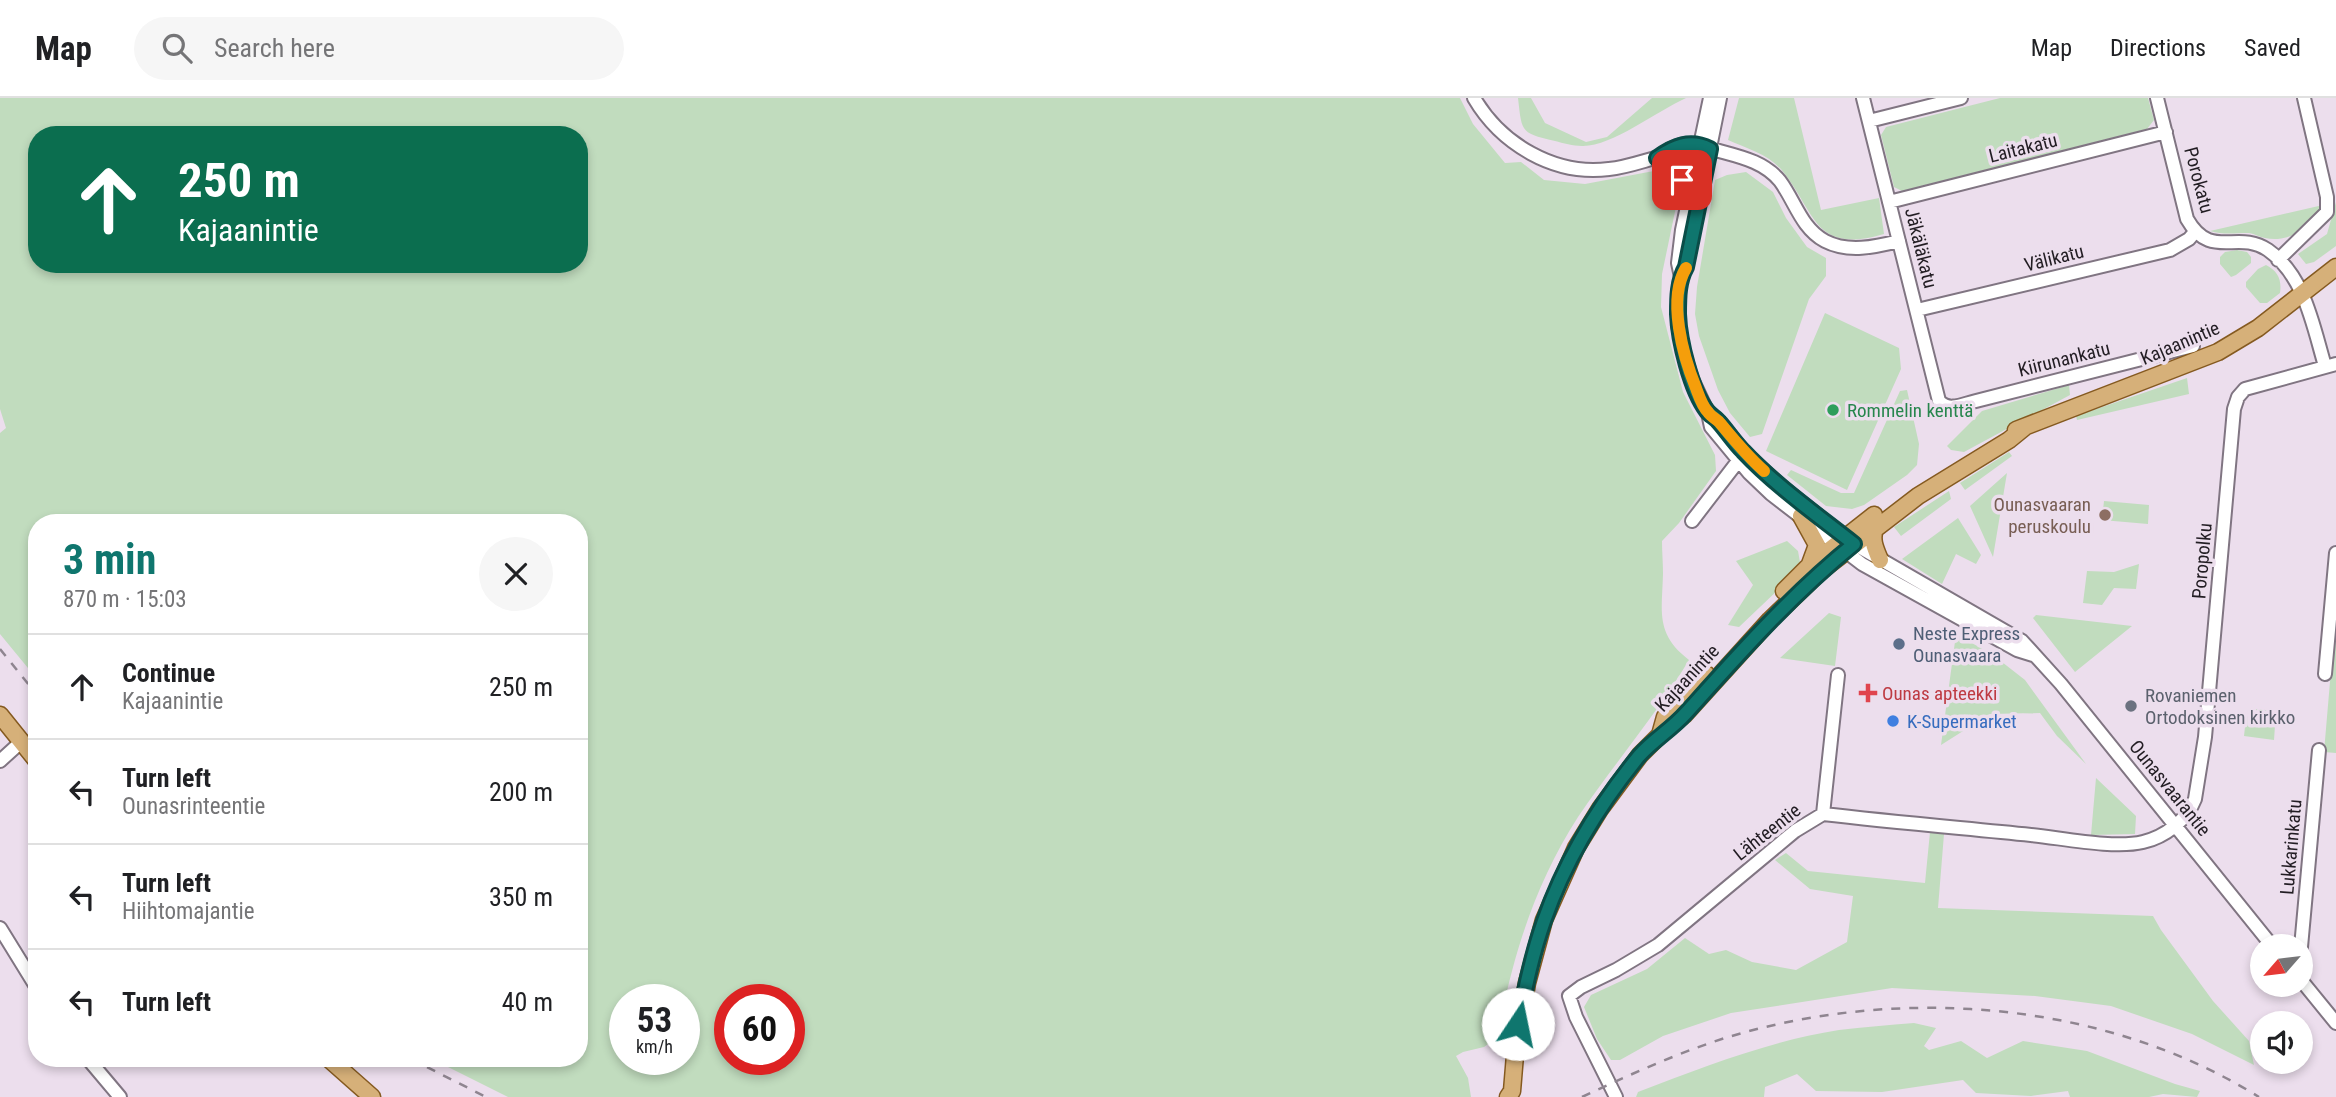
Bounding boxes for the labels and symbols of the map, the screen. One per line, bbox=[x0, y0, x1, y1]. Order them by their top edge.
street label: Laitakatu bbox=[1986, 128, 2060, 168]
street label: Porokatu bbox=[2179, 144, 2219, 216]
pin bbox=[1652, 150, 1712, 210]
street label: Jäkäläkatu bbox=[1900, 205, 1942, 291]
street label: Välikatu bbox=[2022, 240, 2086, 276]
street label: Kajaanintie bbox=[2137, 316, 2223, 370]
street label: Kiirunankatu bbox=[2016, 336, 2112, 382]
place label: Rommelin kenttä bbox=[1847, 399, 1973, 422]
marker: Rommelin kenttä bbox=[1825, 402, 1841, 418]
place label: Ounasvaaran peruskoulu bbox=[1994, 493, 2091, 538]
marker: Ounasvaaran peruskoulu bbox=[2097, 507, 2113, 523]
street label: Poropolku bbox=[2187, 522, 2217, 600]
place label: Neste Express Ounasvaara bbox=[1913, 622, 2020, 667]
marker: Neste Express Ounasvaara bbox=[1891, 636, 1907, 652]
street label: Kajaanintie bbox=[1650, 640, 1724, 716]
place label: Ounas apteekki bbox=[1882, 682, 1997, 705]
place label: Rovaniemen Ortodoksinen kirkko bbox=[2145, 684, 2295, 729]
marker: Ounas apteekki bbox=[1860, 685, 1876, 701]
marker: Rovaniemen Ortodoksinen kirkko bbox=[2123, 698, 2139, 714]
place label: K-Supermarket bbox=[1907, 710, 2017, 733]
marker: K-Supermarket bbox=[1885, 713, 1901, 729]
street label: Ounasvaarantie bbox=[2124, 736, 2216, 841]
street label: Lukkarinkatu bbox=[2275, 798, 2307, 896]
street label: Lähteentie bbox=[1729, 799, 1805, 865]
north arrow bbox=[2250, 934, 2314, 998]
speed limit sign: 60 bbox=[714, 984, 805, 1075]
position arrow bbox=[1481, 987, 1555, 1061]

